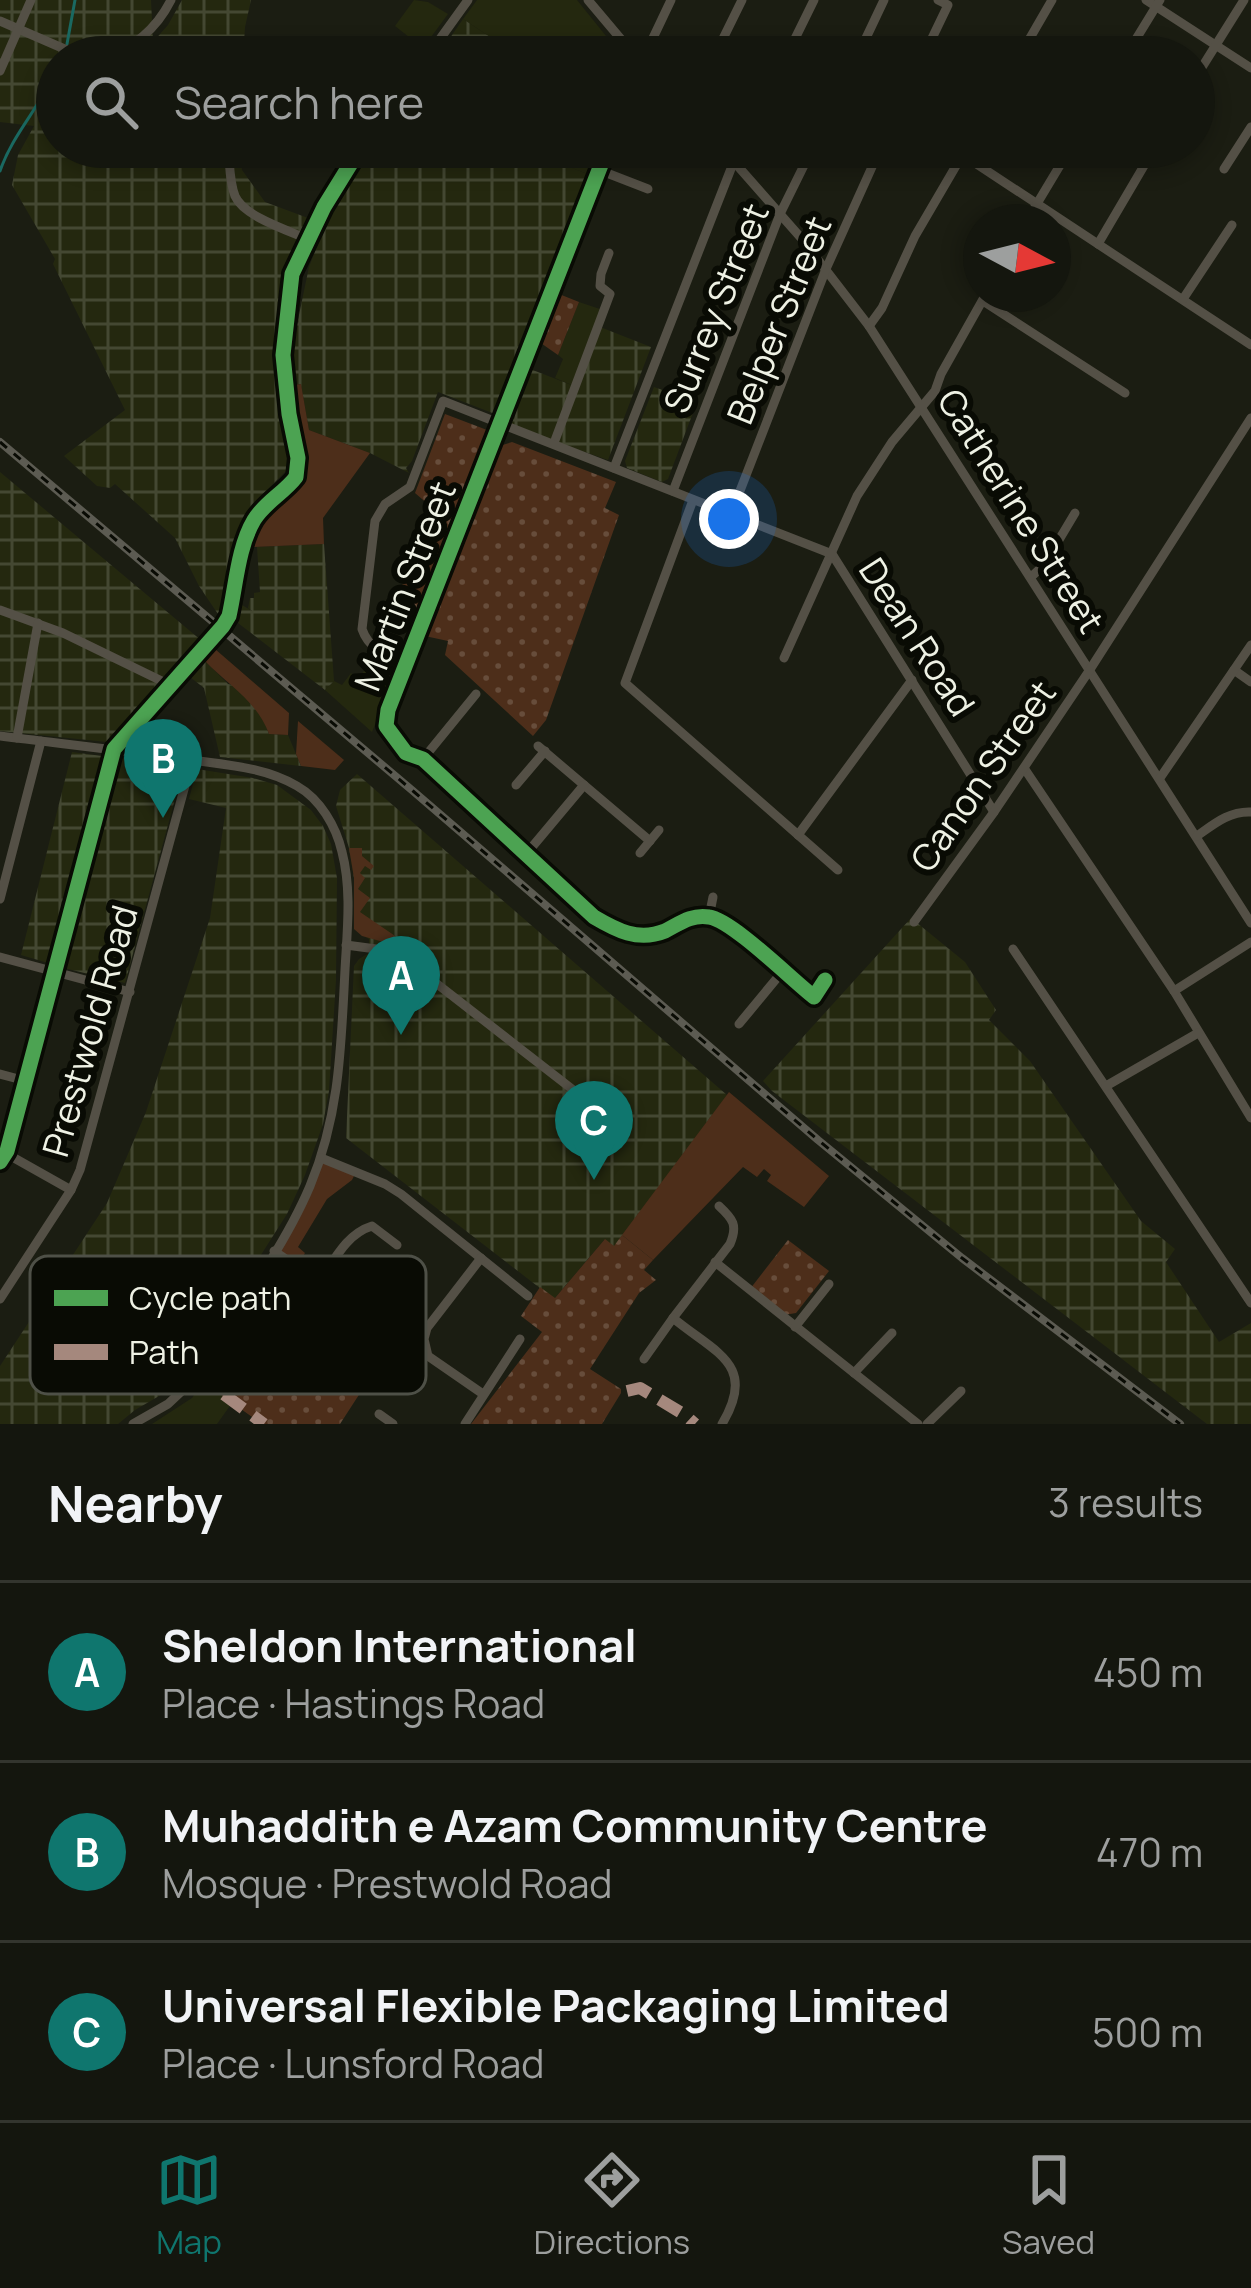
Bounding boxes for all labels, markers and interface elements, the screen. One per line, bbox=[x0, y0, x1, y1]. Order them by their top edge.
search box bbox=[36, 36, 1215, 168]
icon: search bbox=[78, 69, 144, 135]
text: Search here bbox=[174, 71, 424, 133]
street label: Surrey Street bbox=[651, 196, 780, 420]
north arrow bbox=[963, 204, 1071, 312]
street label: Belper Street bbox=[715, 209, 842, 431]
street label: Catherine Street bbox=[927, 379, 1116, 642]
street label: Martin Street bbox=[342, 474, 467, 697]
your location bbox=[699, 489, 759, 549]
street label: Dean Road bbox=[848, 548, 987, 725]
street label: Canon Street bbox=[899, 670, 1067, 881]
pin: B bbox=[124, 719, 202, 818]
street label: Prestwold Road bbox=[30, 900, 149, 1162]
pin: A bbox=[362, 936, 440, 1035]
pin: C bbox=[555, 1081, 633, 1180]
legend bbox=[30, 1256, 426, 1394]
text: Cycle path bbox=[129, 1275, 291, 1320]
text: Path bbox=[129, 1329, 199, 1374]
text: Nearby bbox=[48, 1468, 223, 1537]
text: 3 results bbox=[1048, 1475, 1203, 1529]
text: Sheldon International bbox=[162, 1614, 637, 1676]
text: A bbox=[74, 1645, 100, 1699]
text: 450 m bbox=[1093, 1645, 1203, 1699]
text: Place · Hastings Road bbox=[162, 1676, 545, 1730]
text: Muhaddith e Azam Community Centre bbox=[162, 1794, 988, 1856]
text: B bbox=[75, 1825, 99, 1879]
text: 470 m bbox=[1096, 1825, 1203, 1879]
text: Mosque · Prestwold Road bbox=[162, 1856, 612, 1910]
text: Universal Flexible Packaging Limited bbox=[162, 1974, 950, 2036]
text: C bbox=[73, 2005, 101, 2059]
text: 500 m bbox=[1092, 2005, 1203, 2059]
text: Place · Lunsford Road bbox=[162, 2036, 544, 2090]
tab: Map bbox=[156, 2147, 222, 2264]
tab: Directions bbox=[534, 2147, 690, 2264]
tab: Saved bbox=[1002, 2147, 1095, 2264]

